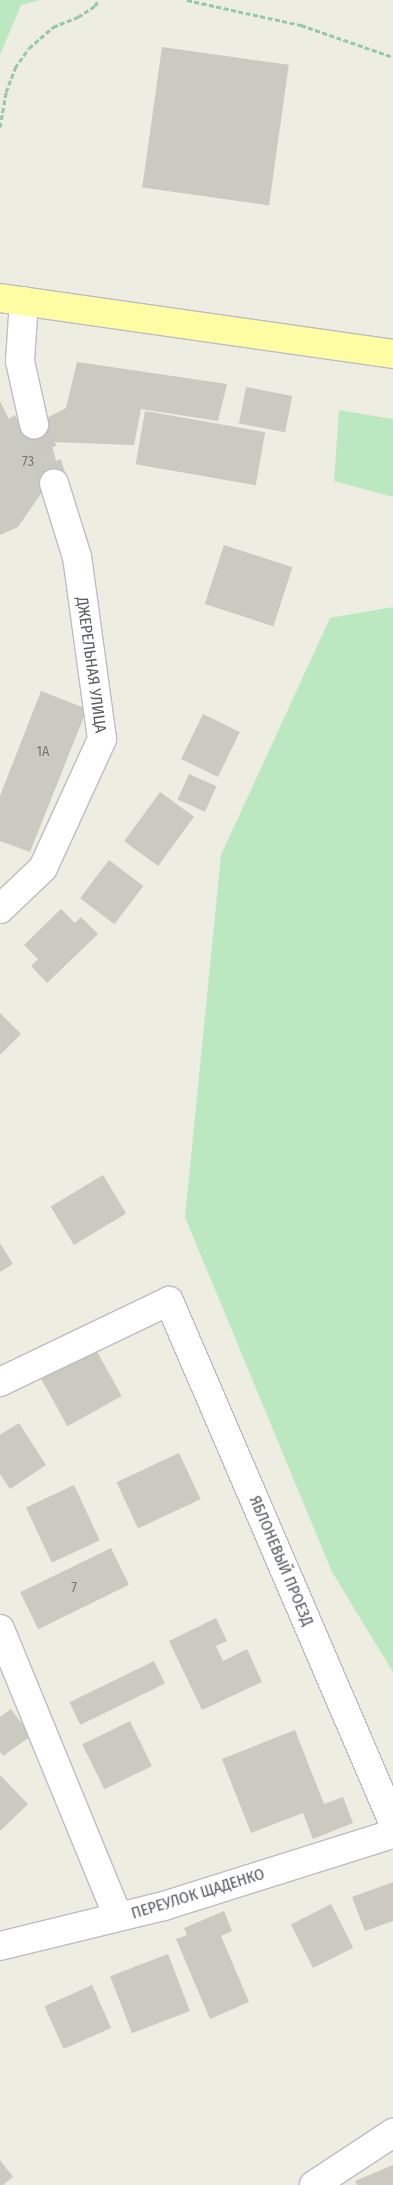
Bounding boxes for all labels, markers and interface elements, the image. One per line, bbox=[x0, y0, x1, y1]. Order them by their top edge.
house number: 73 bbox=[22, 454, 34, 470]
street label: ДЖЕРЕЛЬНАЯ УЛИЦА bbox=[72, 596, 110, 734]
house number: 1А bbox=[37, 744, 49, 760]
street label: ЯБЛОНЕВЫЙ ПРОЕЗД bbox=[245, 1493, 317, 1629]
house number: 7 bbox=[71, 1580, 77, 1596]
street label: ПЕРЕУЛОК ЩАДЕНКО bbox=[129, 1865, 267, 1923]

